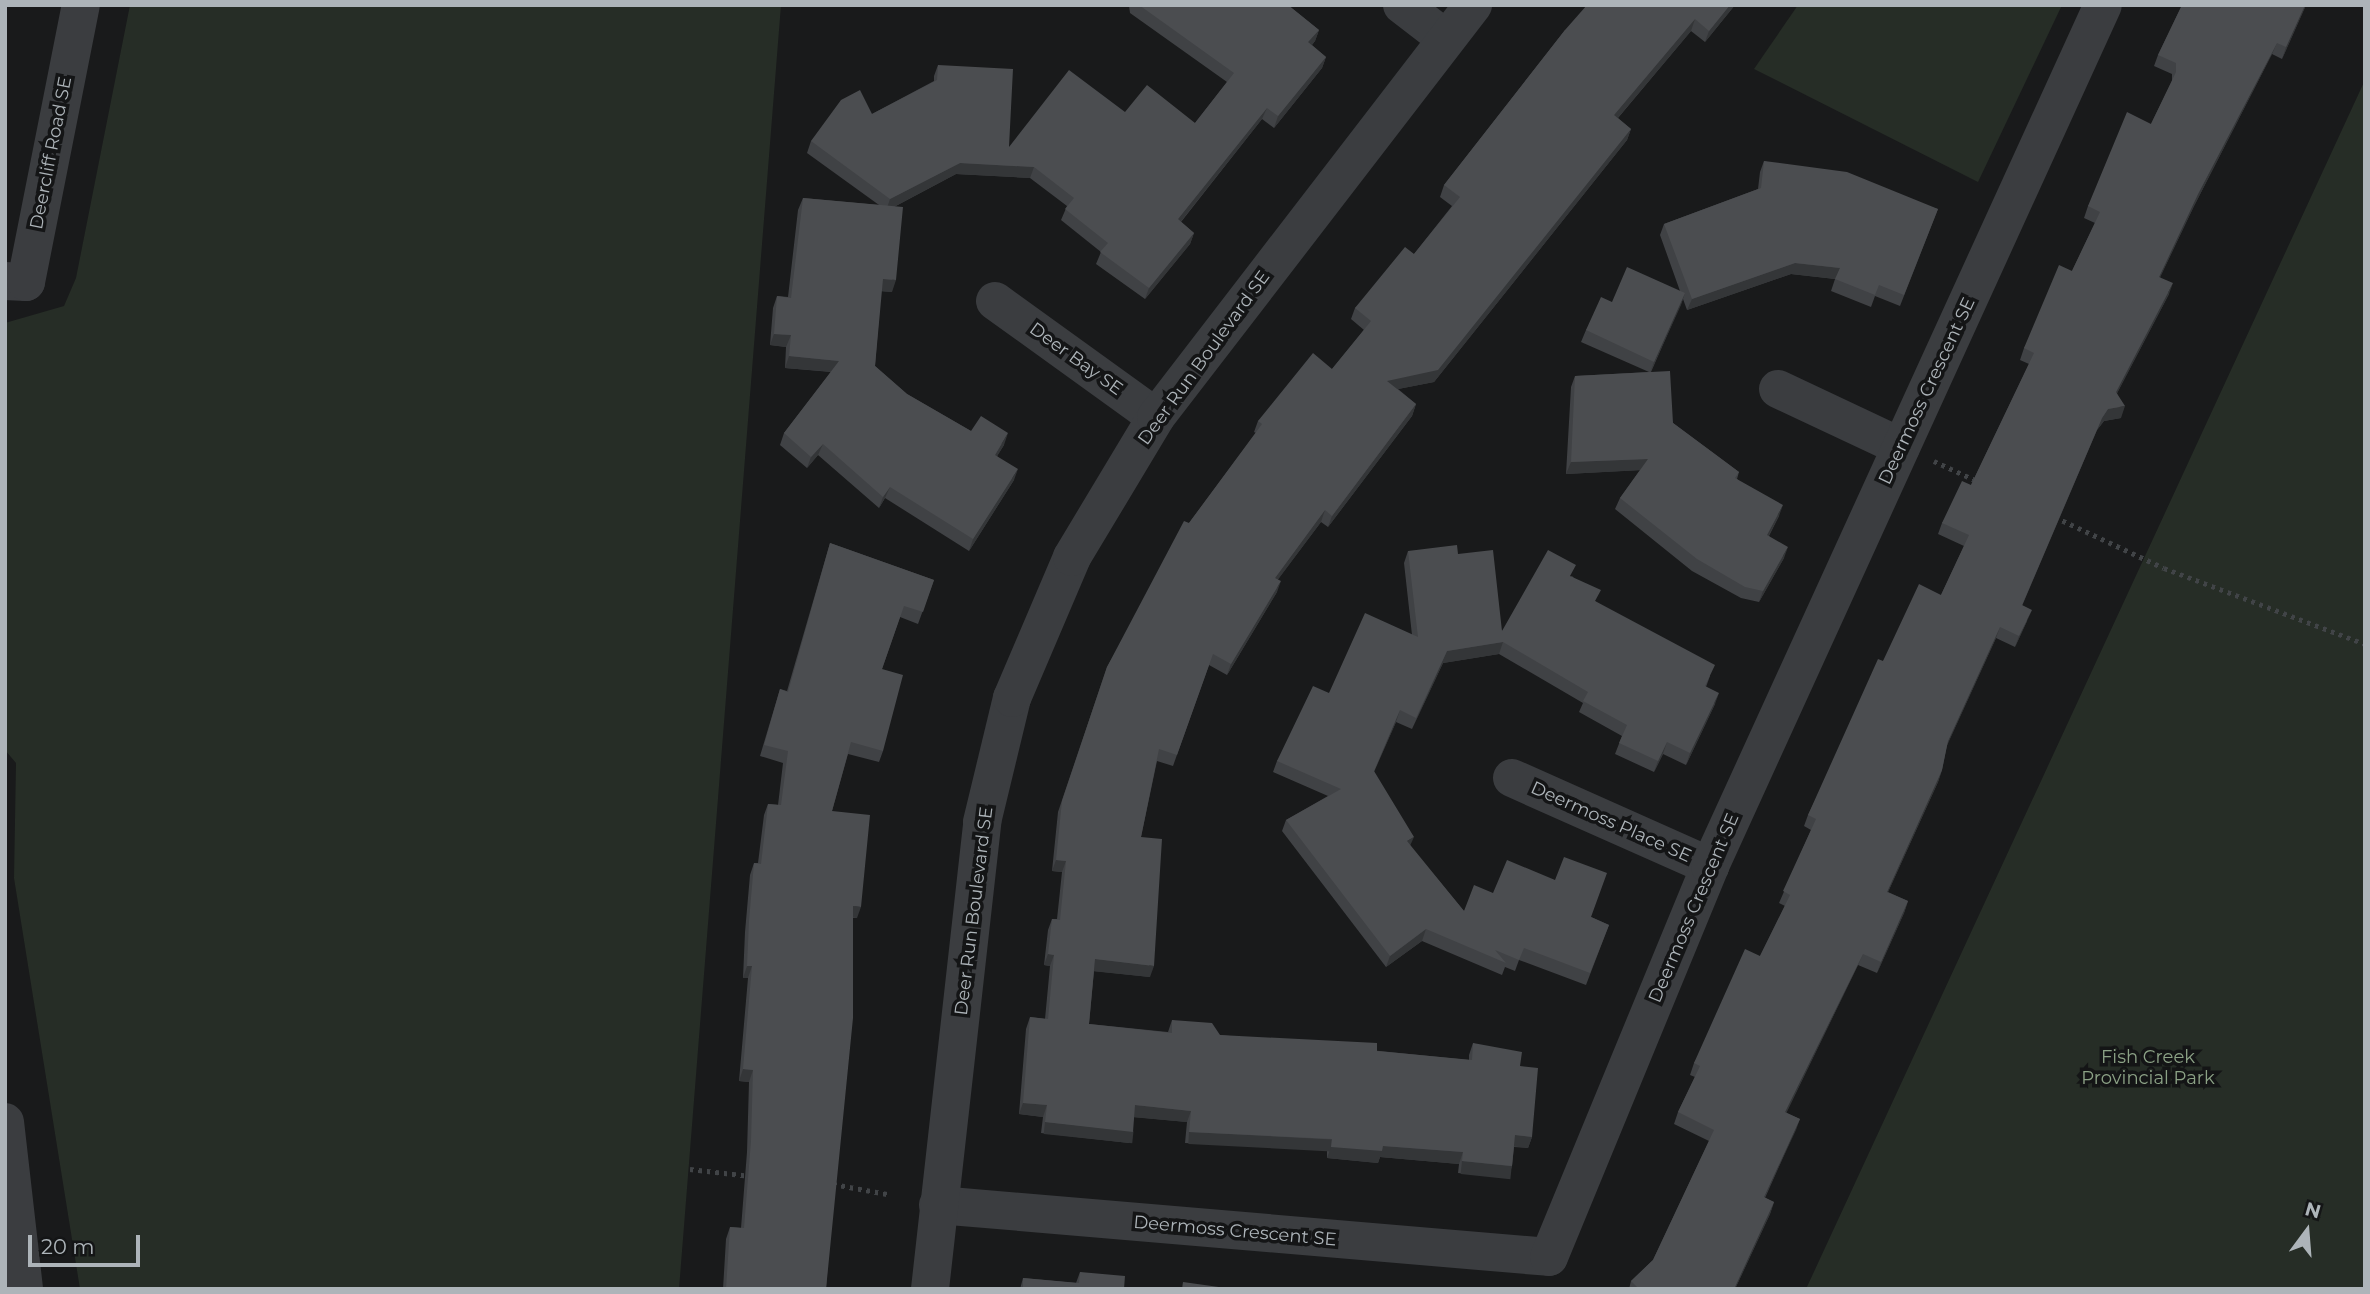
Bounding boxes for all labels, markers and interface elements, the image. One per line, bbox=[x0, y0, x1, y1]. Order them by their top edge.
street label: Deercliff Road SE bbox=[26, 75, 76, 231]
street label: Deer Run Boulevard SE bbox=[1134, 267, 1274, 449]
street label: Deermoss Crescent SE bbox=[1874, 294, 1980, 488]
street label: Deer Bay SE bbox=[1025, 318, 1127, 400]
street label: Deermoss Place SE bbox=[1527, 777, 1695, 867]
street label: Deer Run Boulevard SE bbox=[950, 805, 998, 1017]
street label: Deermoss Crescent SE bbox=[1644, 810, 1744, 1006]
park label: Fish Creek Provincial Park bbox=[2081, 1047, 2215, 1090]
north arrow bbox=[2272, 1196, 2342, 1266]
text: N bbox=[2302, 1197, 2323, 1224]
street label: Deermoss Crescent SE bbox=[1132, 1211, 1338, 1251]
scale bar bbox=[32, 1220, 144, 1264]
text: 20 m bbox=[41, 1234, 95, 1259]

